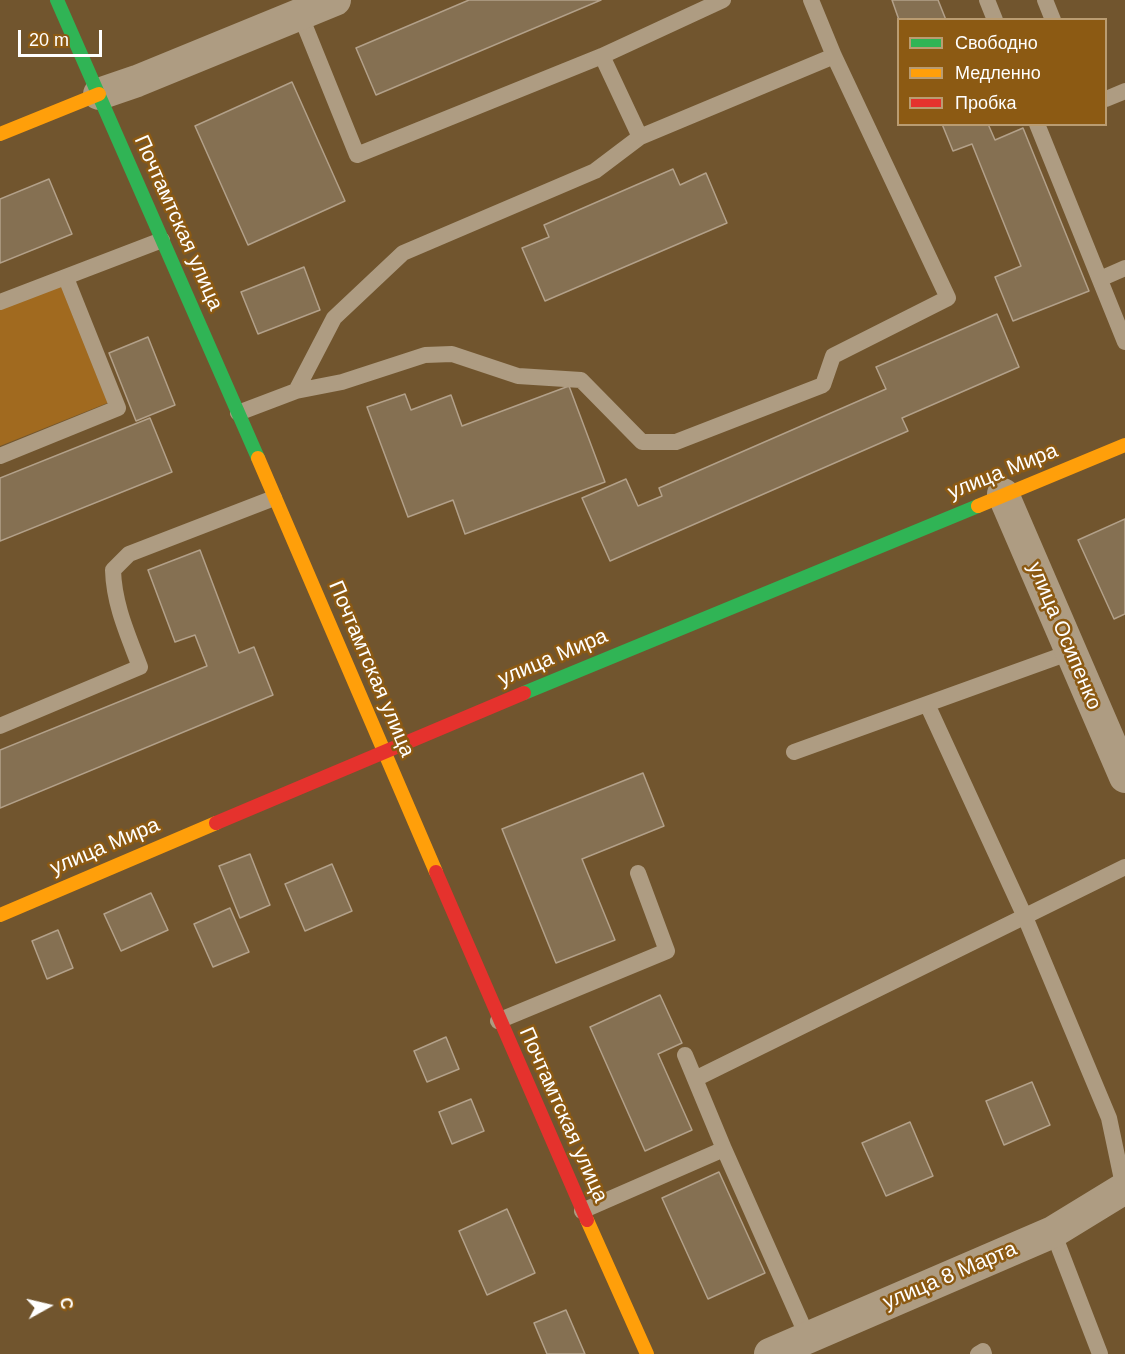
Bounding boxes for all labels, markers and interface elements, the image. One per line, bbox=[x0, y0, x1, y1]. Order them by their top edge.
scale bar bbox=[21, 18, 105, 56]
legend bbox=[897, 18, 1107, 126]
text: 20 m bbox=[29, 30, 69, 50]
text: Свободно bbox=[955, 33, 1038, 53]
text: Медленно bbox=[955, 63, 1041, 83]
text: Пробка bbox=[955, 93, 1017, 113]
street label: Почтамтская улица bbox=[128, 132, 228, 314]
street label: улица Мира bbox=[944, 439, 1062, 505]
street label: улица Осипенко bbox=[1022, 558, 1106, 714]
street label: Почтамтская улица bbox=[322, 577, 420, 761]
street label: улица Мира bbox=[495, 624, 611, 692]
street label: улица Мира bbox=[47, 813, 163, 881]
street label: Почтамтская улица bbox=[513, 1024, 613, 1206]
street label: улица 8 Марта bbox=[879, 1237, 1021, 1315]
north arrow bbox=[18, 1276, 78, 1336]
text: С bbox=[57, 1297, 76, 1310]

